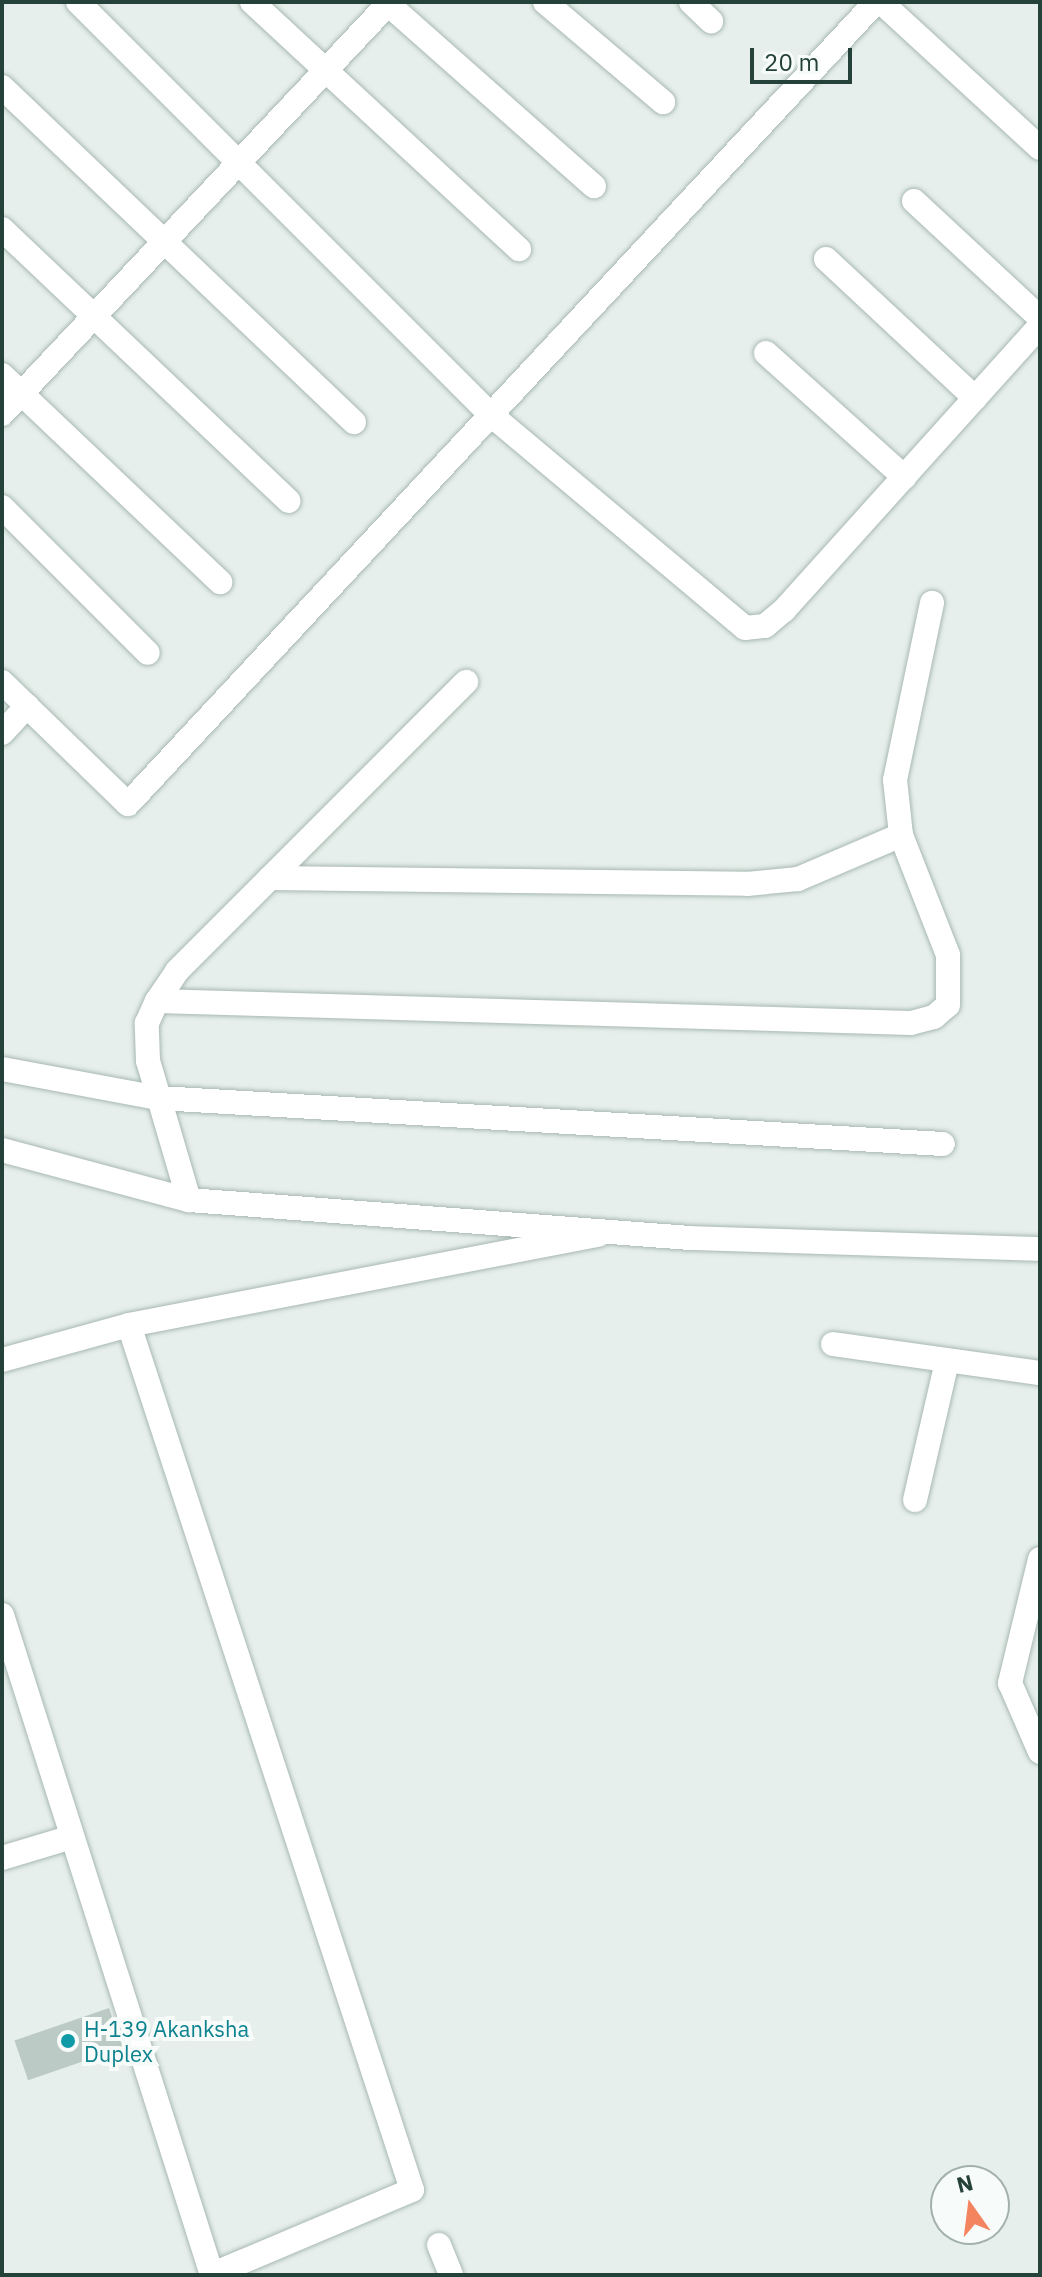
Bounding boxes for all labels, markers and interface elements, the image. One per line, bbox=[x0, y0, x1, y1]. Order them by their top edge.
scale bar bbox=[754, 32, 856, 82]
text: 20 m bbox=[764, 46, 819, 78]
place label: H-139 Akanksha Duplex bbox=[84, 2015, 249, 2066]
marker: H-139 Akanksha Duplex bbox=[59, 2032, 77, 2050]
north arrow bbox=[930, 2165, 1010, 2245]
text: N bbox=[953, 2167, 976, 2199]

